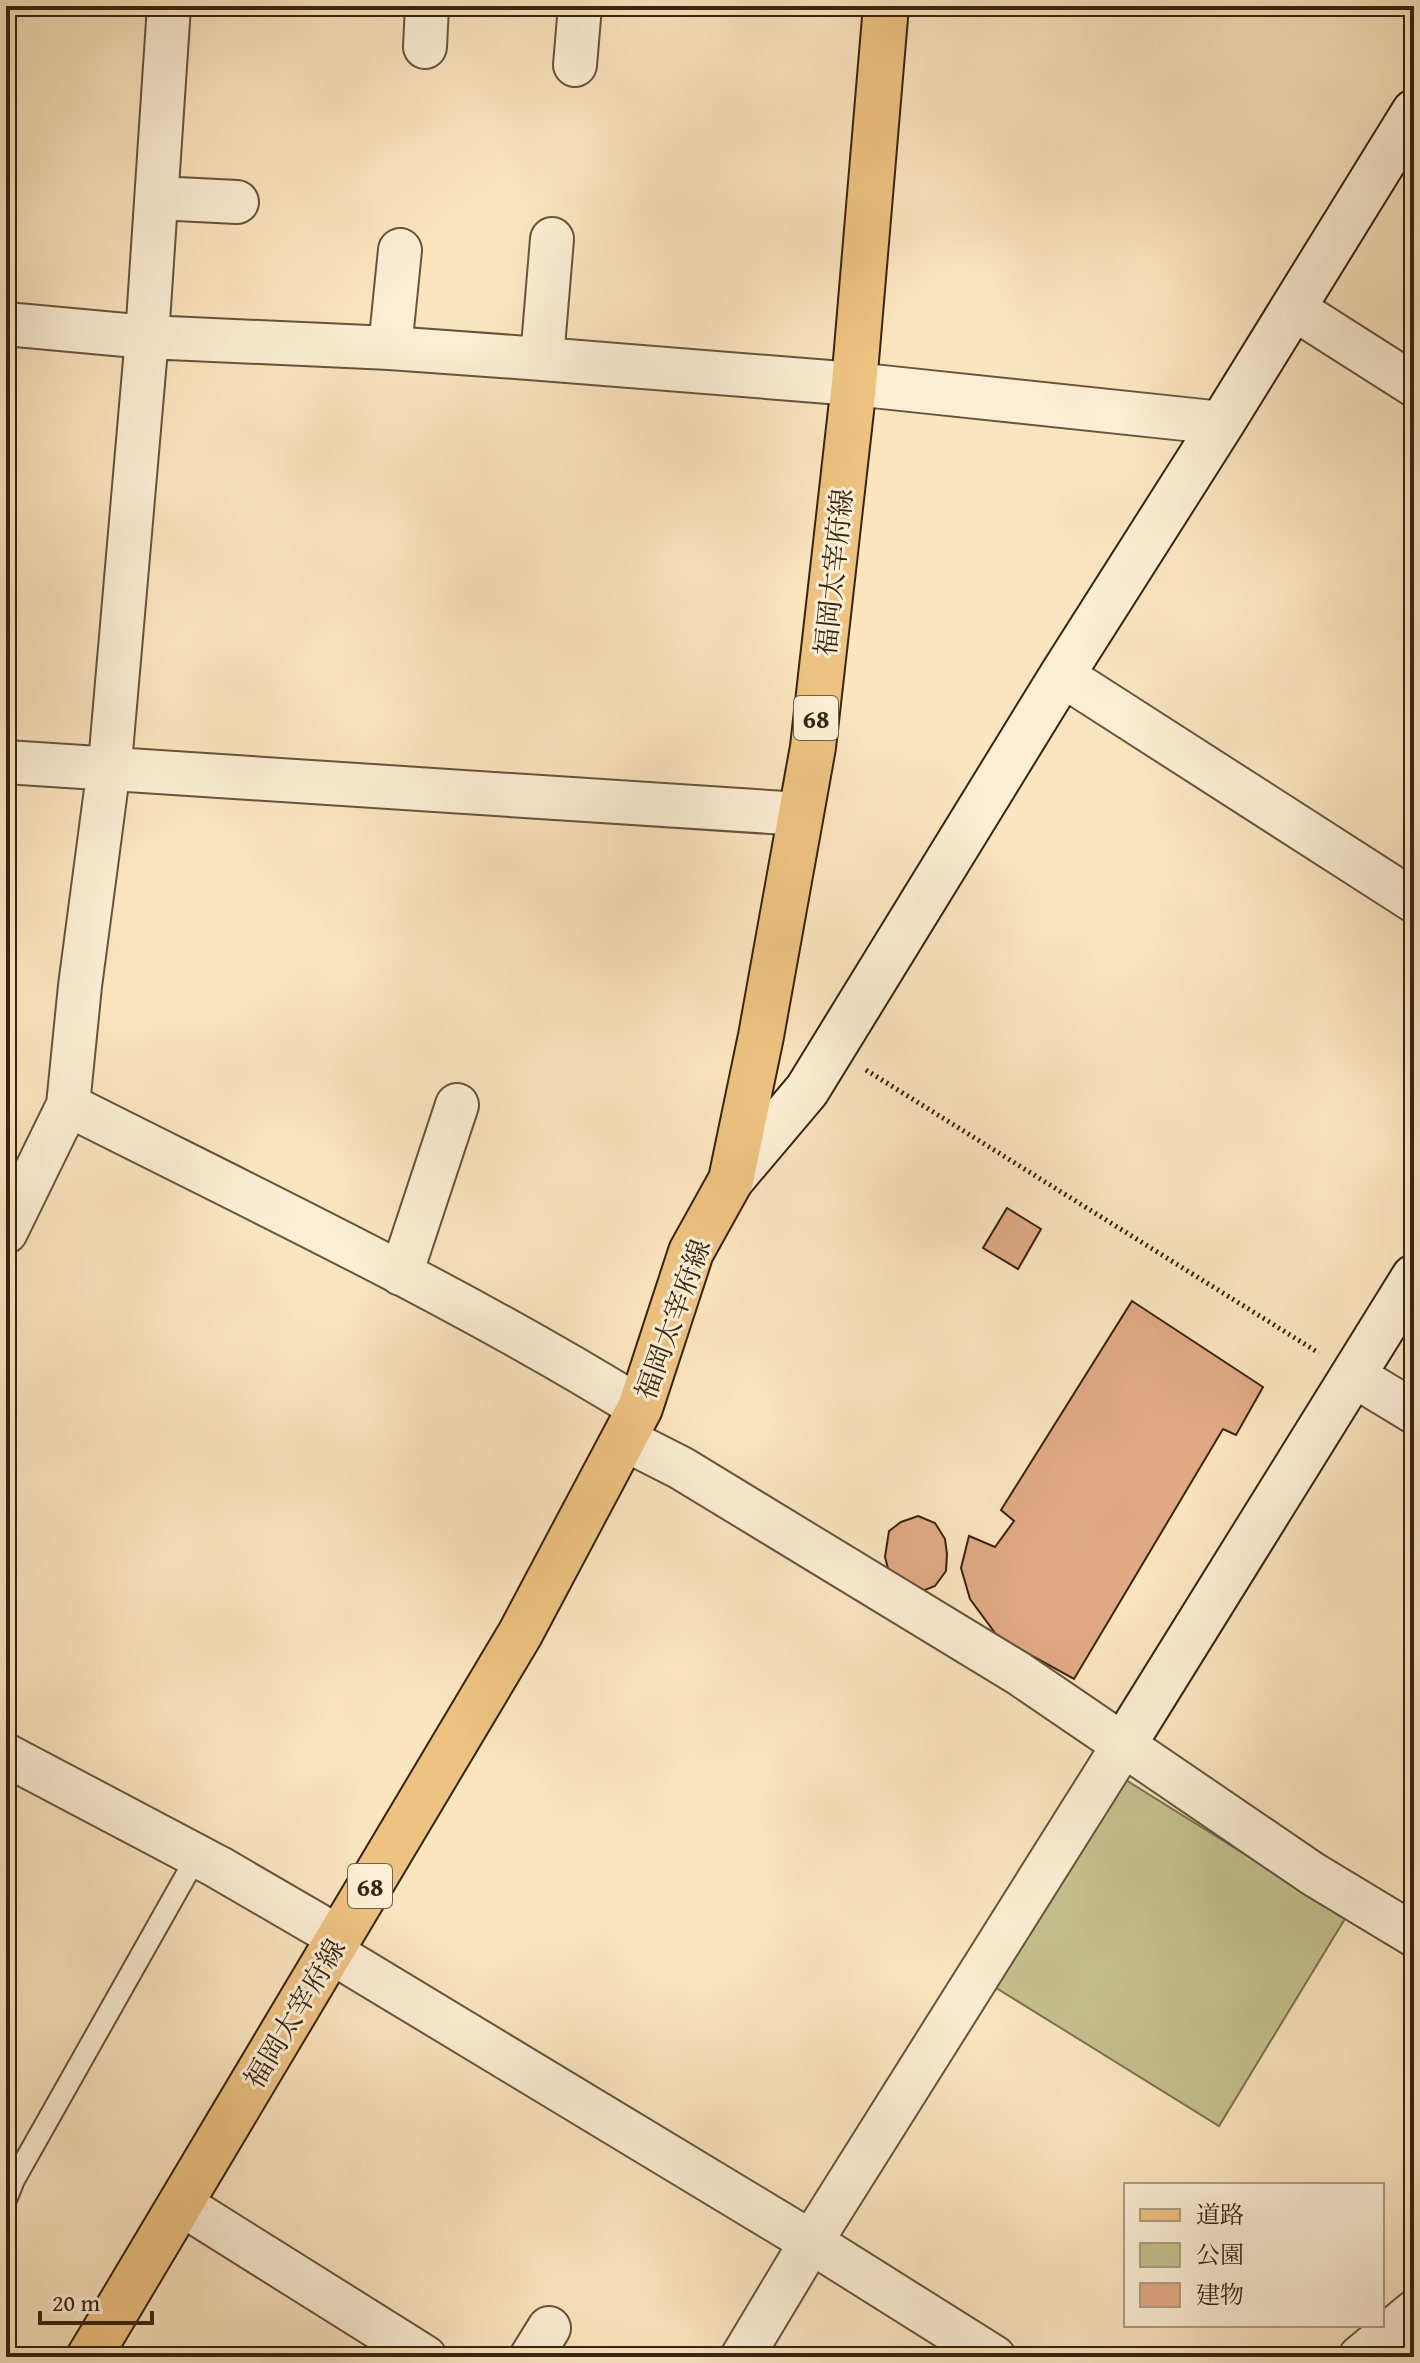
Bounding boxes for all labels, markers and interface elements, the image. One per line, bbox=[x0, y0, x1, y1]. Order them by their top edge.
street label: 福岡太宰府線 bbox=[804, 486, 862, 658]
road number: 68 bbox=[794, 696, 838, 740]
street label: 福岡太宰府線 bbox=[624, 1233, 720, 1405]
road number: 68 bbox=[348, 1864, 392, 1908]
street label: 福岡太宰府線 bbox=[233, 1930, 355, 2096]
legend bbox=[1124, 2183, 1384, 2327]
text: 道路 bbox=[1196, 2197, 1244, 2232]
text: 公園 bbox=[1196, 2237, 1244, 2272]
scale bar bbox=[40, 2275, 152, 2325]
text: 建物 bbox=[1196, 2277, 1244, 2312]
text: 20 m bbox=[52, 2285, 100, 2320]

